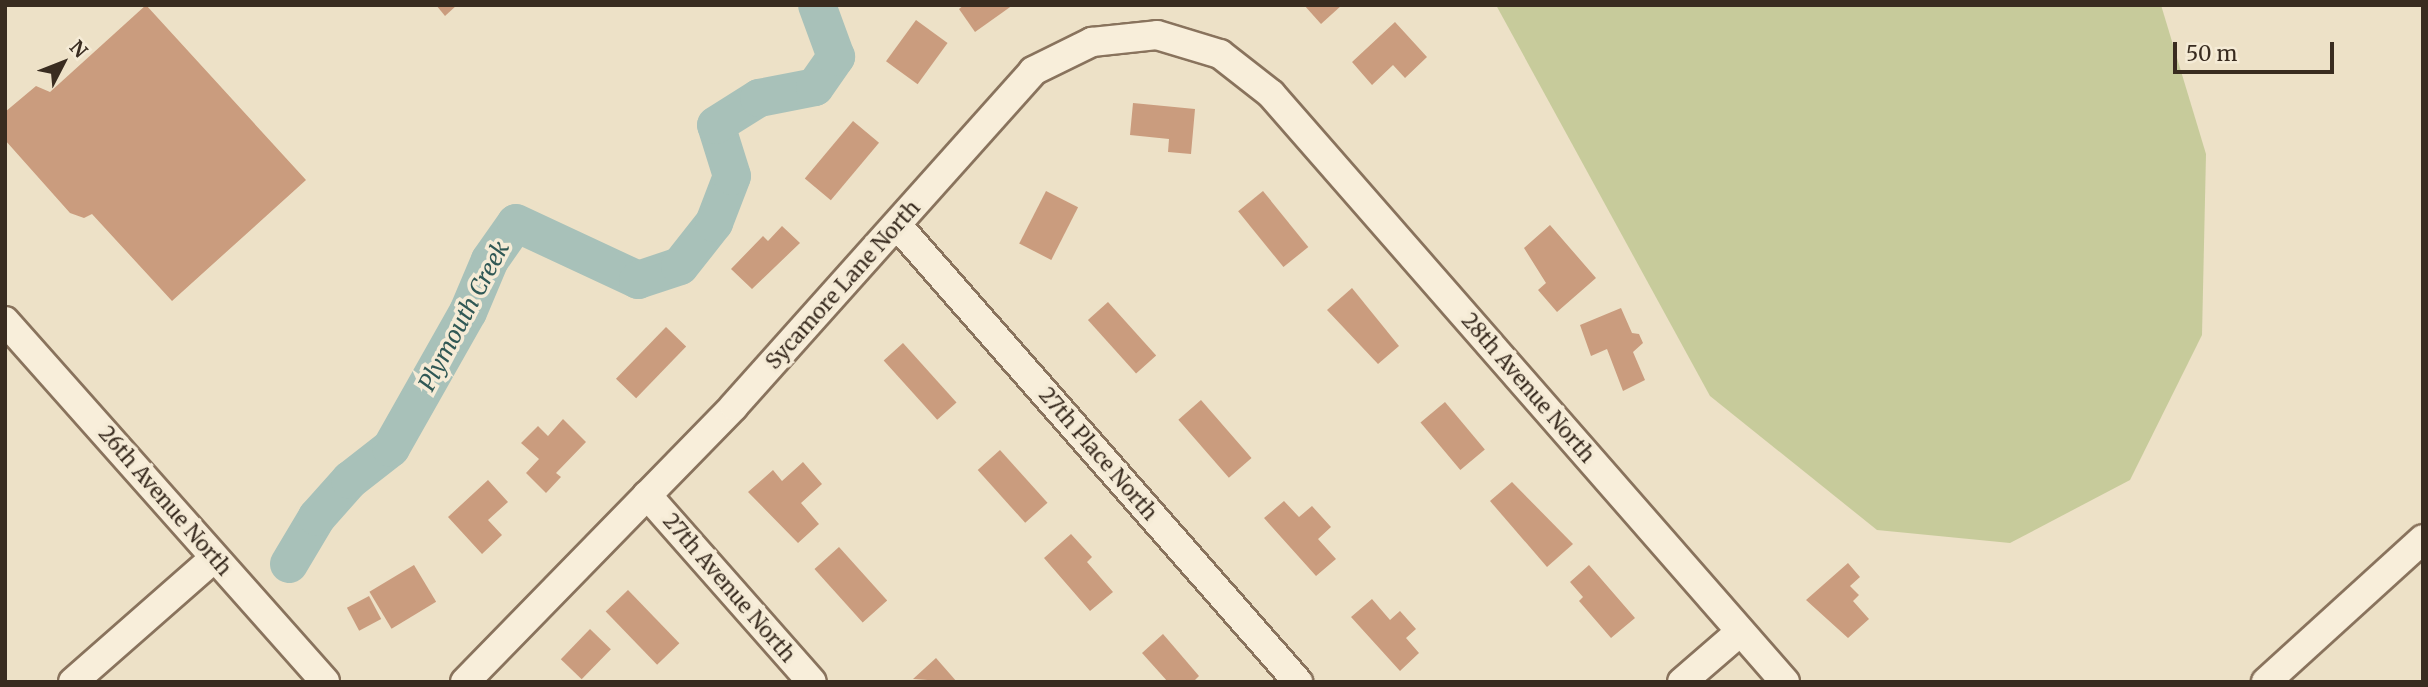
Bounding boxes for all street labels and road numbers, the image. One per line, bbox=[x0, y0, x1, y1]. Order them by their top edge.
street label: Sycamore Lane North bbox=[761, 196, 925, 374]
street label: 28th Avenue North bbox=[1456, 308, 1600, 468]
street label: 27th Place North bbox=[1034, 383, 1162, 525]
street label: 26th Avenue North bbox=[93, 421, 237, 581]
street label: 27th Avenue North bbox=[658, 509, 800, 667]

